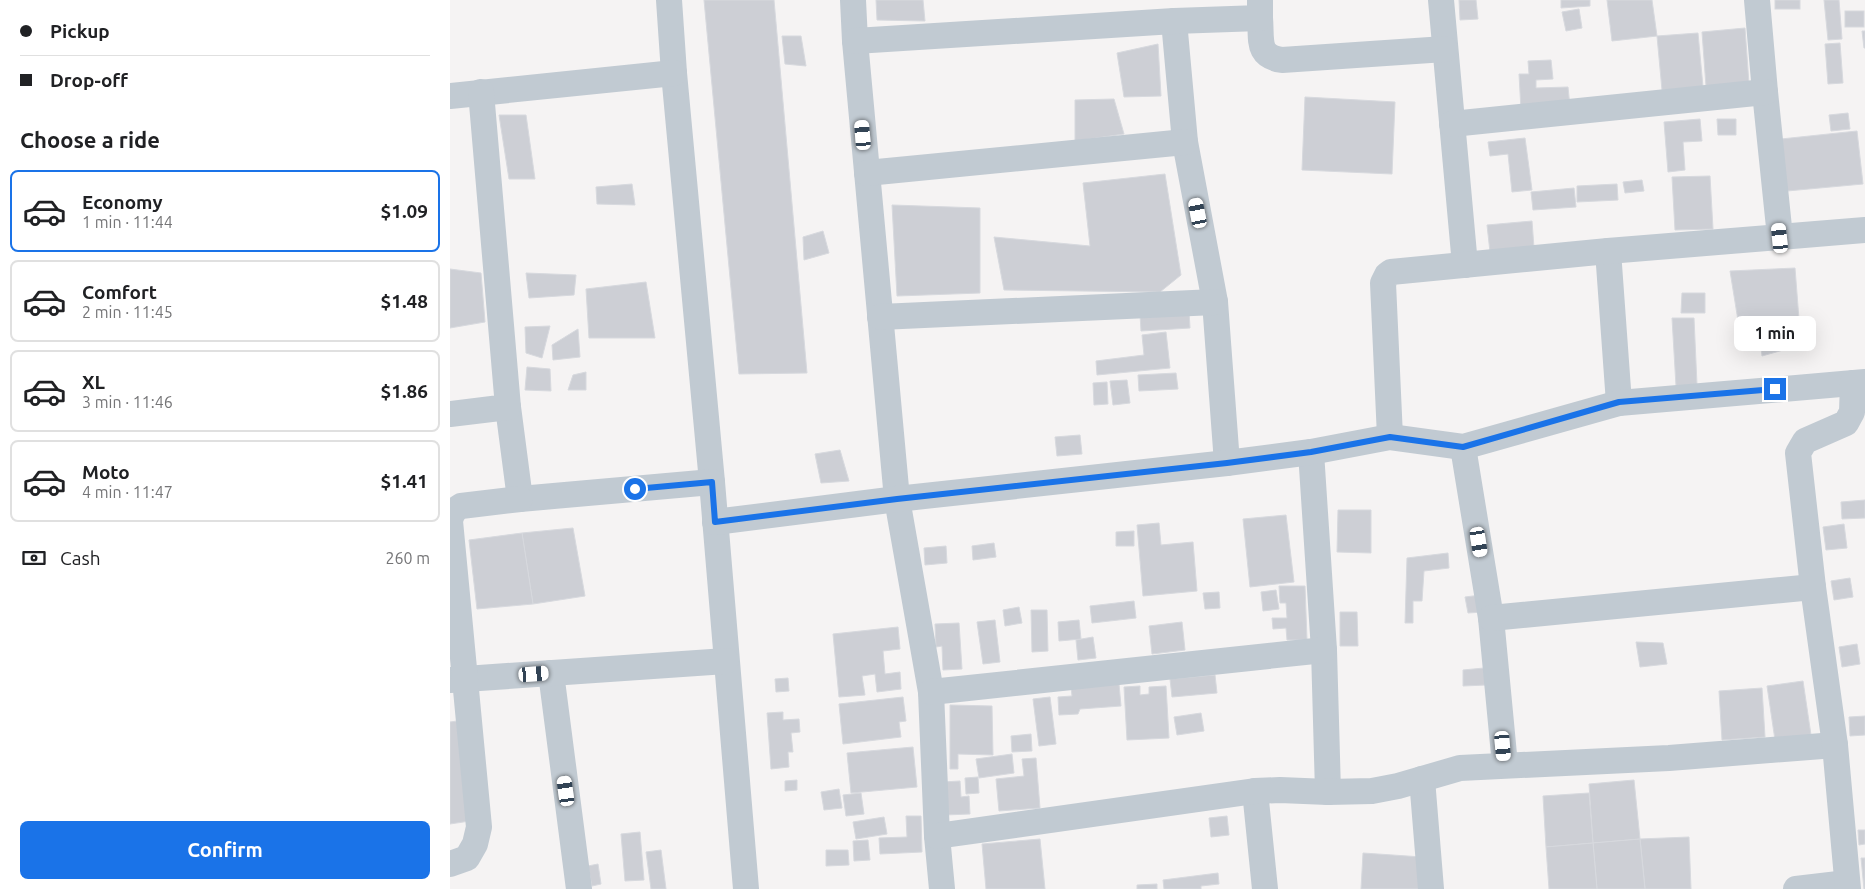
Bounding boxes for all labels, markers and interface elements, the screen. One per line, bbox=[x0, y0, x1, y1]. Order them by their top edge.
text: Pickup bbox=[50, 20, 110, 42]
text: Drop-off bbox=[50, 69, 128, 91]
car bbox=[854, 119, 871, 151]
text: Choose a ride bbox=[20, 127, 160, 152]
icon: car bbox=[22, 189, 67, 234]
text: Economy bbox=[82, 191, 163, 213]
car bbox=[1187, 197, 1208, 229]
text: $1.09 bbox=[380, 200, 428, 222]
text: 1 min · 11:44 bbox=[82, 213, 173, 231]
car bbox=[1770, 222, 1789, 254]
icon: car bbox=[22, 279, 67, 324]
text: Comfort bbox=[82, 281, 157, 303]
text: $1.48 bbox=[380, 290, 428, 312]
text: 2 min · 11:45 bbox=[82, 303, 173, 321]
callout: 1 min bbox=[1734, 316, 1816, 352]
text: 1 min bbox=[1755, 324, 1795, 342]
icon: car bbox=[22, 369, 67, 414]
text: XL bbox=[82, 371, 105, 393]
route end bbox=[1764, 378, 1786, 400]
text: $1.86 bbox=[380, 380, 428, 402]
text: 3 min · 11:46 bbox=[82, 393, 173, 411]
icon: car bbox=[22, 459, 67, 504]
text: Moto bbox=[82, 461, 130, 483]
text: $1.41 bbox=[380, 470, 428, 492]
route start bbox=[624, 478, 646, 500]
text: 4 min · 11:47 bbox=[82, 483, 173, 501]
car bbox=[1469, 526, 1488, 558]
icon: cash bbox=[20, 544, 48, 572]
text: Cash bbox=[60, 547, 101, 569]
text: 260 m bbox=[385, 549, 430, 567]
car bbox=[518, 665, 549, 683]
car bbox=[1494, 730, 1511, 762]
car bbox=[556, 775, 575, 807]
button: Confirm bbox=[20, 821, 430, 879]

